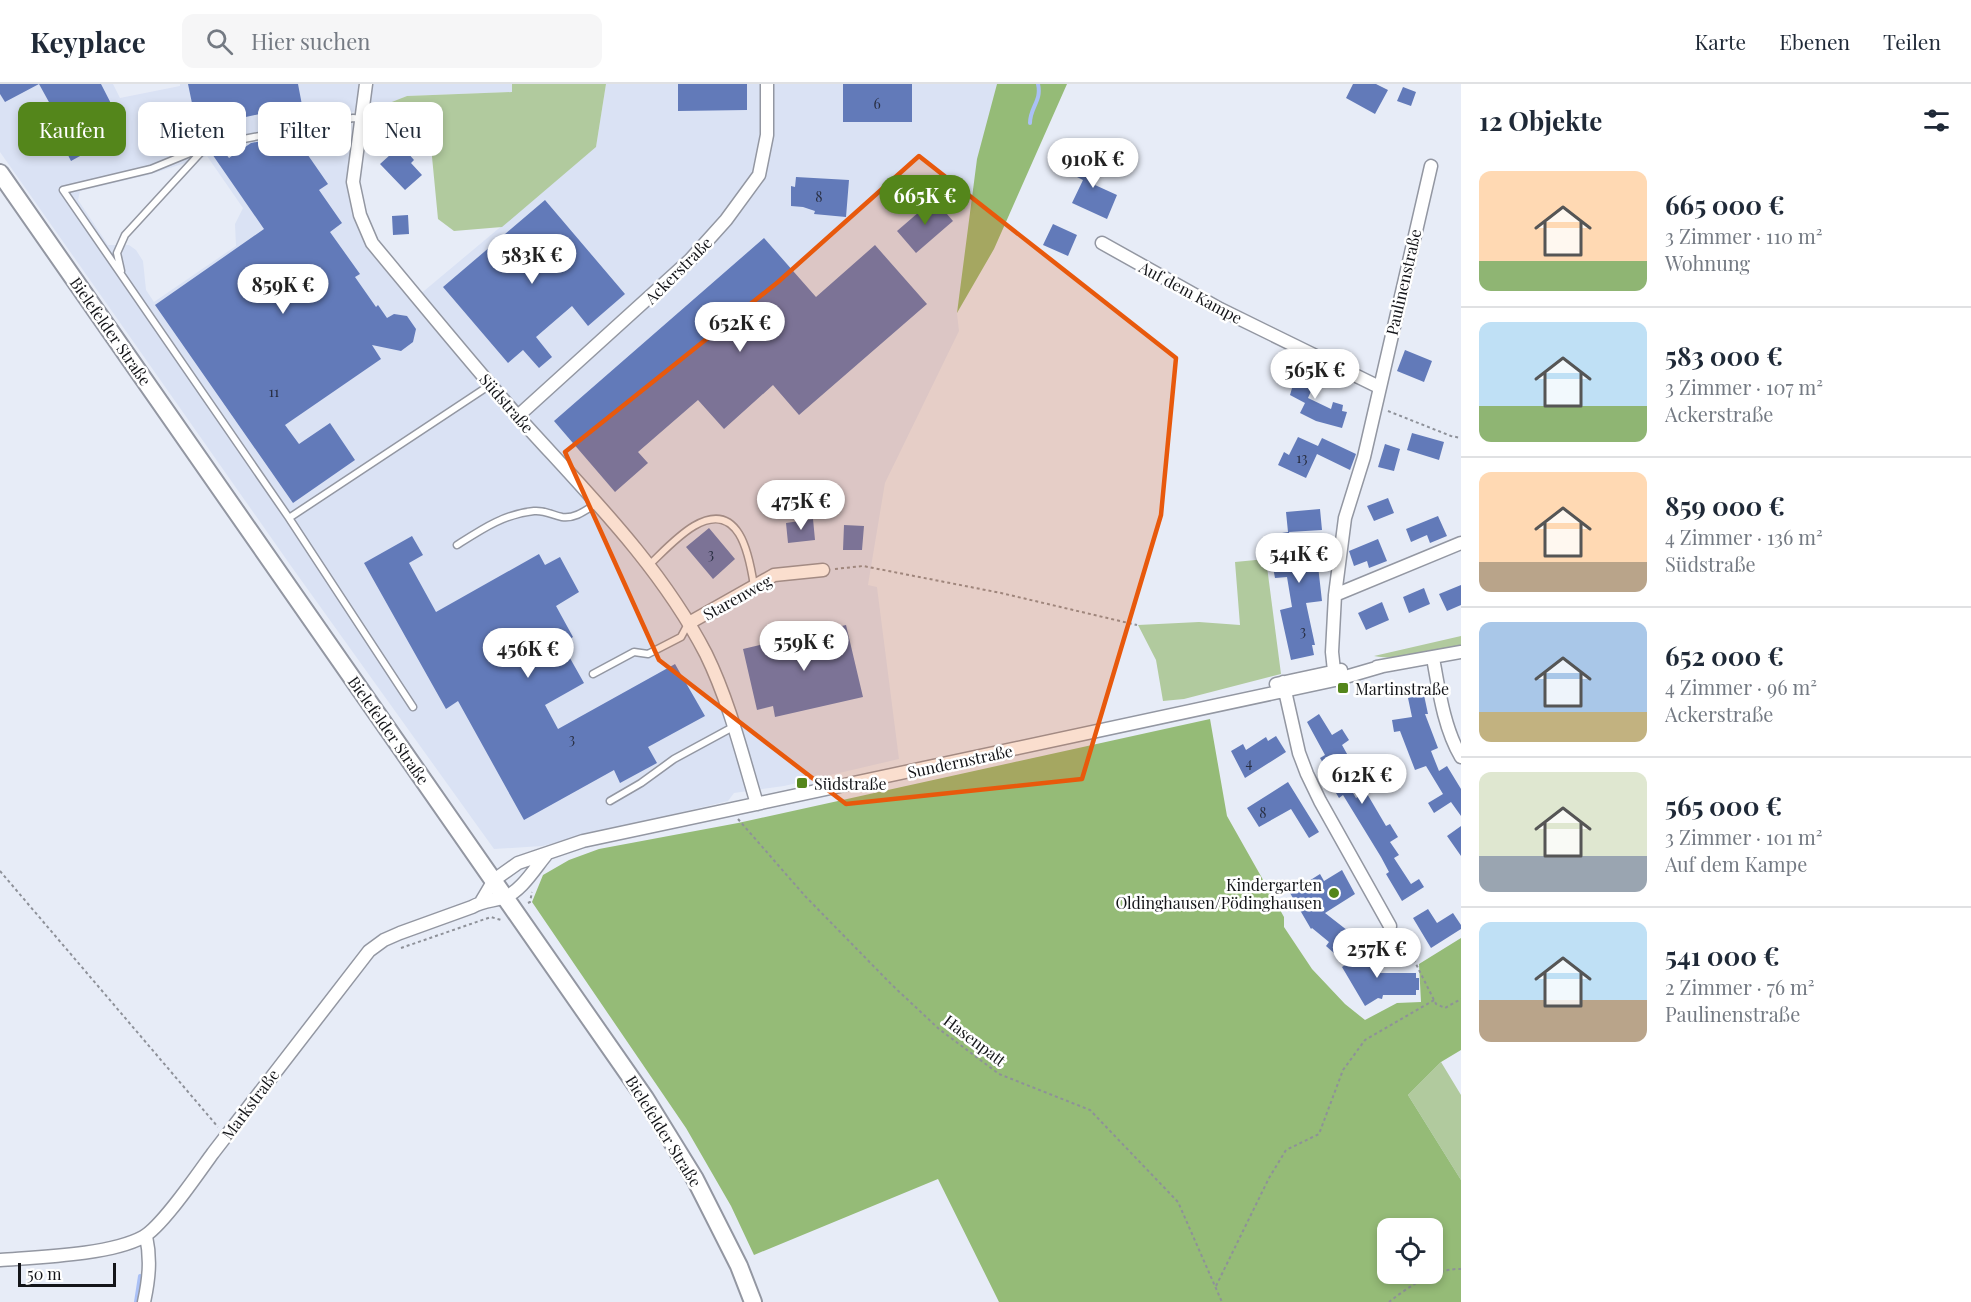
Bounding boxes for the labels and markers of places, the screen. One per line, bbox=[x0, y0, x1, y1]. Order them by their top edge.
pin: 910K € bbox=[1044, 138, 1142, 189]
pin: 665K € bbox=[876, 175, 974, 226]
pin: 583K € bbox=[483, 234, 581, 285]
pin: 859K € bbox=[234, 264, 332, 315]
pin: 652K € bbox=[691, 302, 789, 353]
pin: 565K € bbox=[1266, 349, 1364, 400]
pin: 475K € bbox=[752, 480, 850, 531]
pin: 541K € bbox=[1250, 533, 1348, 584]
pin: 559K € bbox=[755, 621, 853, 672]
pin: 456K € bbox=[479, 628, 577, 679]
place label: Martinstraße bbox=[1355, 678, 1449, 699]
marker: Martinstraße bbox=[1336, 681, 1350, 695]
pin: 612K € bbox=[1313, 754, 1411, 805]
place label: Südstraße bbox=[814, 773, 887, 794]
marker: Südstraße bbox=[795, 776, 809, 790]
place label: Kindergarten Oldinghausen/Pödinghausen bbox=[1115, 874, 1322, 913]
marker: Kindergarten Oldinghausen/Pödinghausen bbox=[1327, 886, 1341, 900]
pin: 257K € bbox=[1328, 928, 1426, 979]

